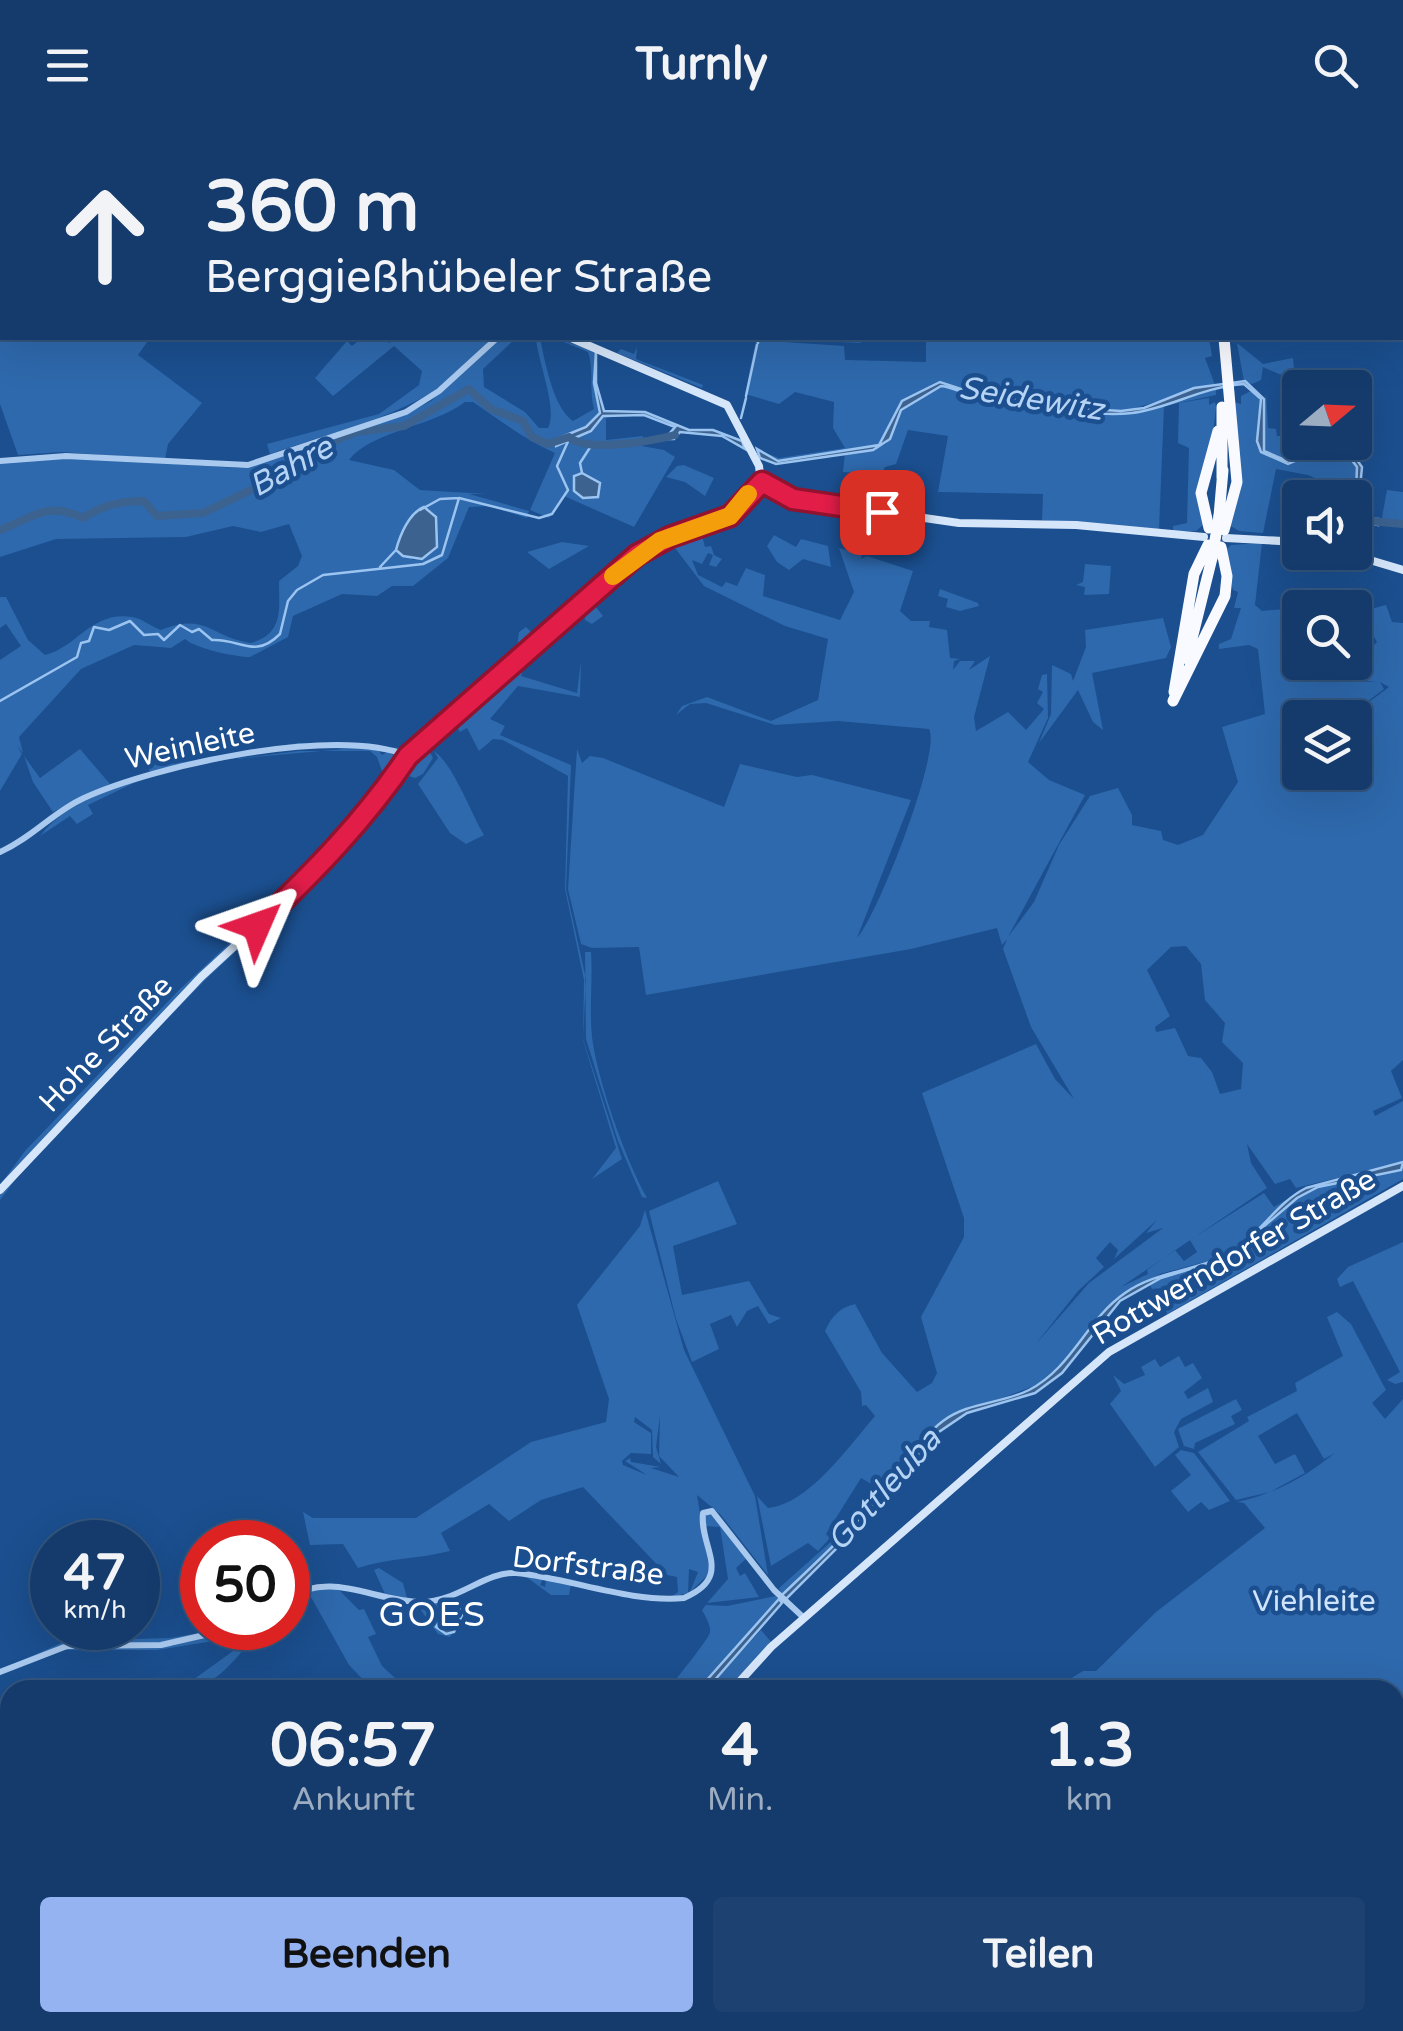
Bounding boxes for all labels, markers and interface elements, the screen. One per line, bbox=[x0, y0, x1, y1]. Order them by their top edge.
icon: menu bbox=[40, 38, 95, 93]
text: Turnly bbox=[635, 38, 768, 92]
icon: search bbox=[1308, 38, 1363, 93]
text: 360 m bbox=[205, 166, 419, 250]
icon: ahead bbox=[40, 170, 170, 300]
text: Berggießhübeler Straße bbox=[205, 251, 712, 305]
water label: Seidewitz bbox=[956, 369, 1109, 430]
north arrow bbox=[1282, 370, 1372, 460]
map controls bbox=[1282, 370, 1372, 790]
water label: Bahre bbox=[243, 428, 341, 505]
pin bbox=[840, 470, 925, 555]
button: sound bbox=[1282, 480, 1372, 570]
icon: arrive bbox=[855, 485, 910, 540]
button: search bbox=[1282, 590, 1372, 680]
button: layers bbox=[1282, 700, 1372, 790]
street label: Weinleite bbox=[122, 714, 258, 778]
position arrow bbox=[205, 874, 309, 978]
street label: Hohe Straße bbox=[31, 968, 181, 1120]
street label: Rottwerndorfer Straße bbox=[1086, 1161, 1382, 1353]
water label: Gottleuba bbox=[819, 1420, 950, 1559]
speed limit sign: 50 bbox=[180, 1520, 310, 1650]
street label: Dorfstraße bbox=[510, 1538, 666, 1594]
text: 47 bbox=[64, 1543, 126, 1603]
park label: Viehleite bbox=[1252, 1583, 1376, 1620]
district label: GOES bbox=[379, 1594, 487, 1636]
text: km/h bbox=[64, 1595, 126, 1625]
text: 06:57 bbox=[270, 1710, 437, 1782]
text: 4 bbox=[721, 1710, 759, 1782]
text: 1.3 bbox=[1044, 1710, 1135, 1782]
text: Ankunft bbox=[292, 1781, 415, 1819]
text: Min. bbox=[707, 1781, 773, 1819]
text: km bbox=[1066, 1781, 1113, 1819]
button: Beenden bbox=[40, 1897, 693, 2012]
button: Teilen bbox=[713, 1897, 1365, 2012]

